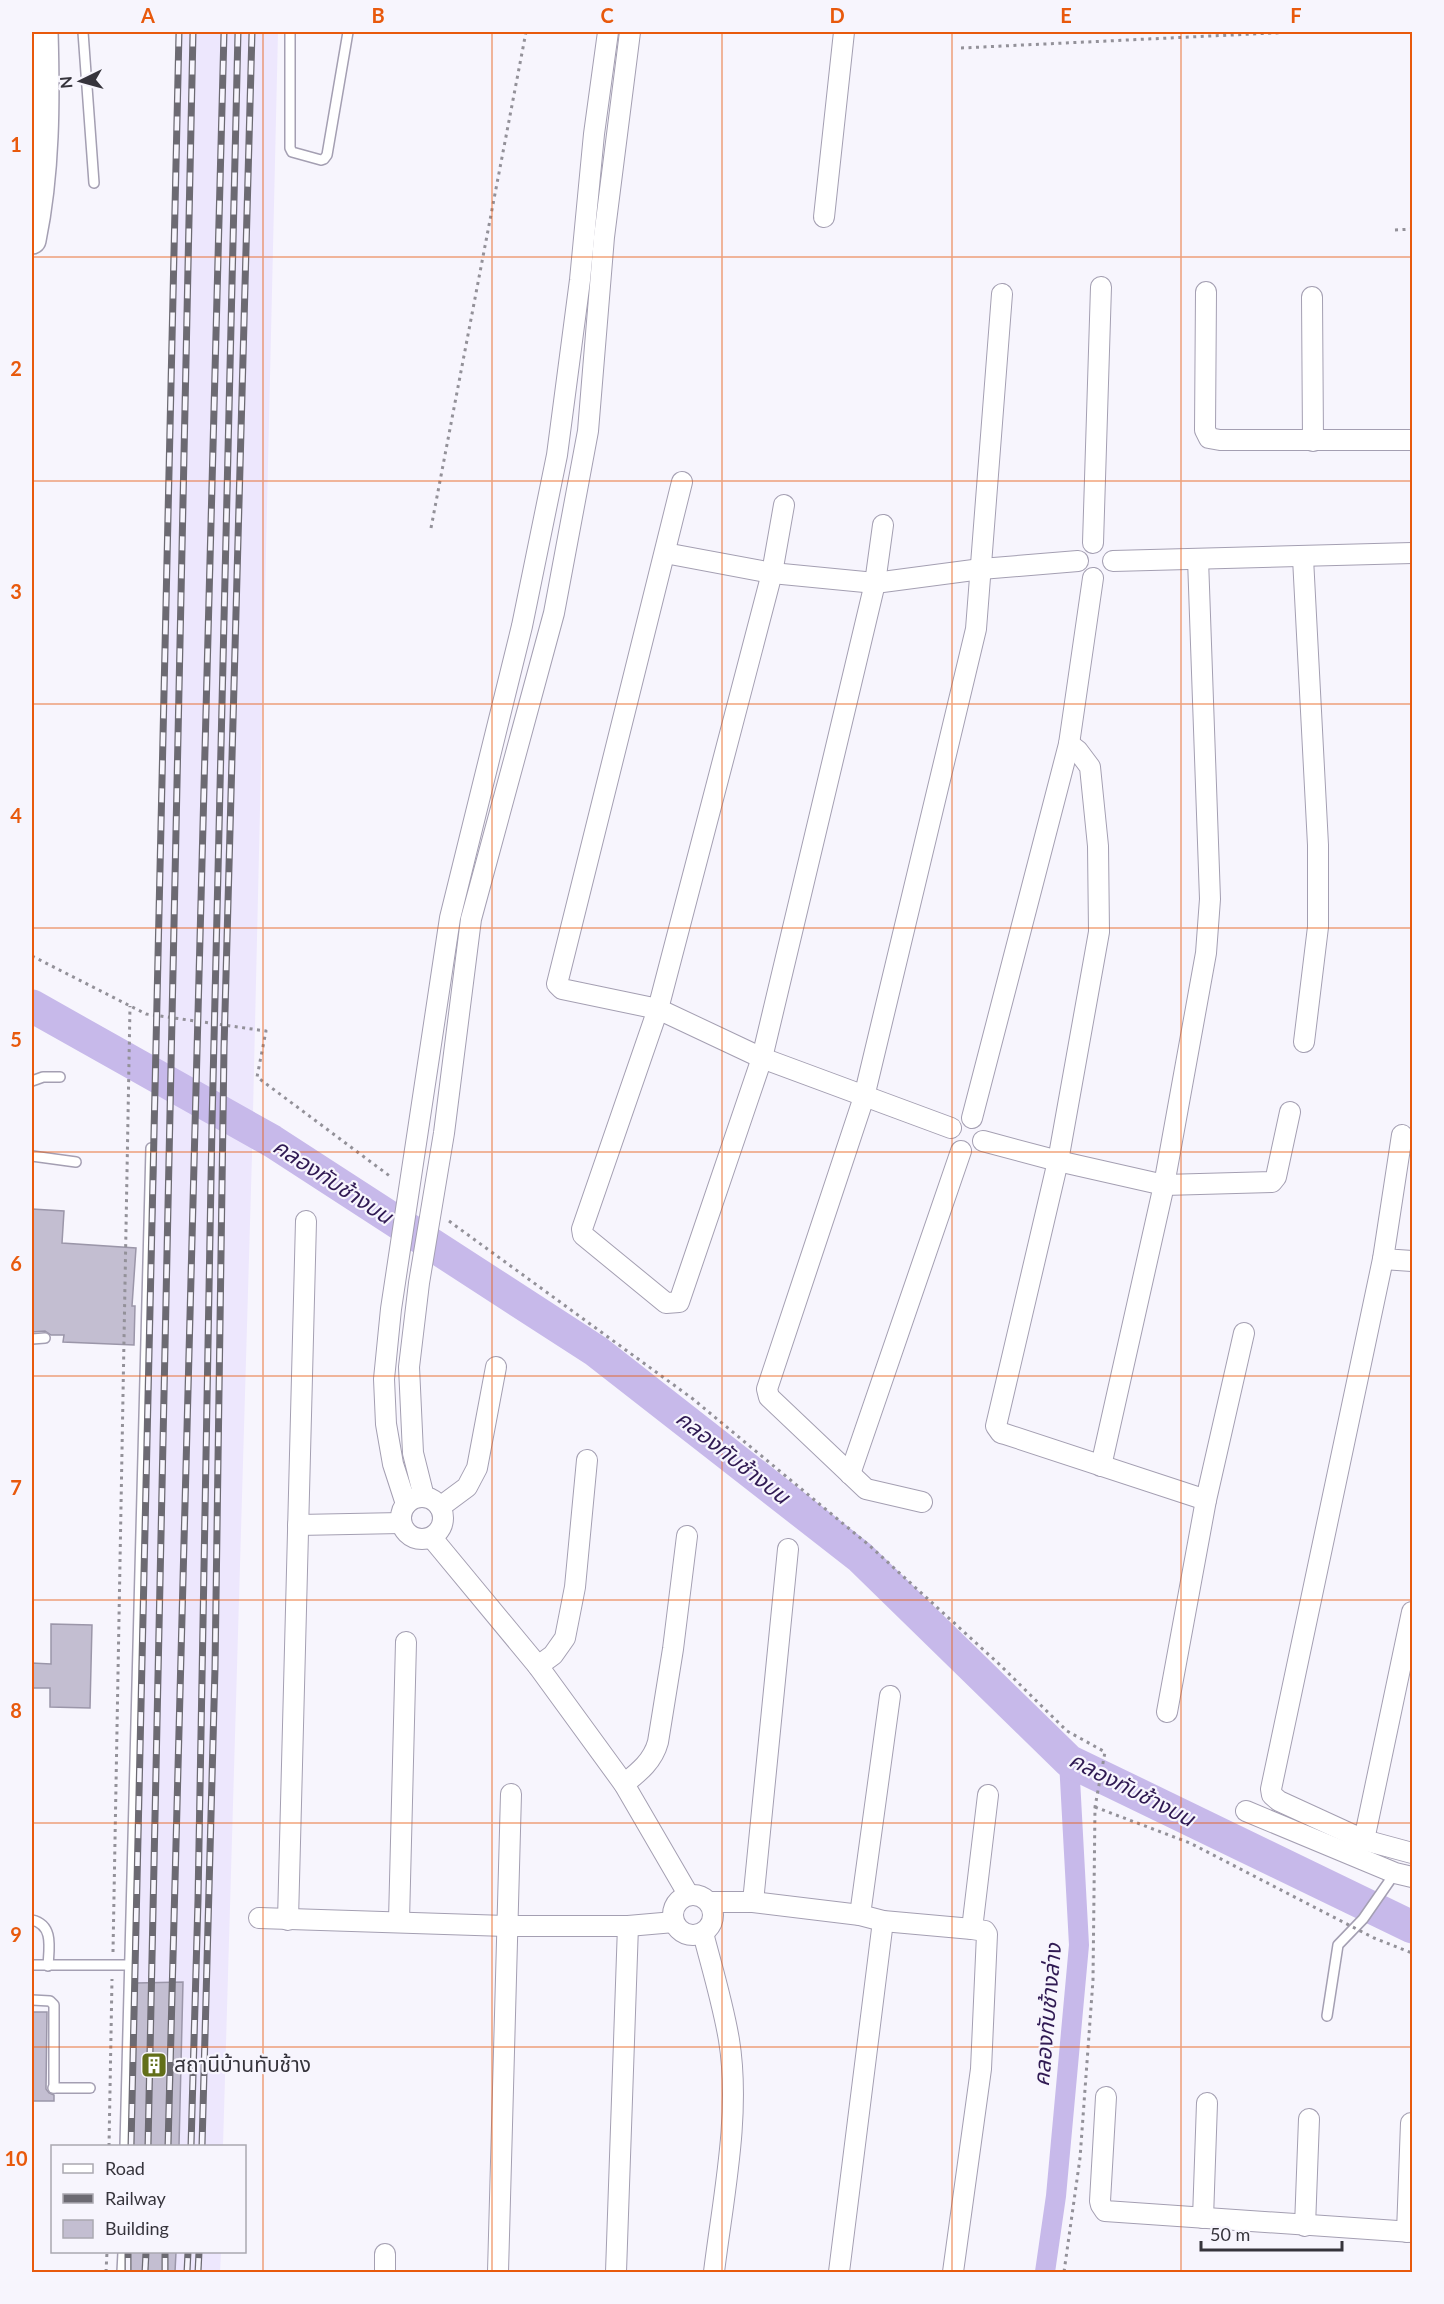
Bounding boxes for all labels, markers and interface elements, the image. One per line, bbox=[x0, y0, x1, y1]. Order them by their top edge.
text: A bbox=[140, 3, 155, 27]
text: B bbox=[371, 3, 385, 27]
text: C bbox=[600, 3, 614, 27]
text: D bbox=[829, 3, 845, 27]
text: E bbox=[1060, 3, 1072, 27]
text: F bbox=[1290, 3, 1302, 27]
north arrow bbox=[51, 51, 111, 111]
text: N bbox=[56, 75, 76, 89]
text: 1 bbox=[10, 132, 22, 156]
text: 2 bbox=[10, 356, 22, 380]
text: 3 bbox=[10, 579, 22, 603]
text: 4 bbox=[10, 803, 22, 827]
text: 5 bbox=[10, 1027, 22, 1051]
water label: คลองทับช้างบน bbox=[269, 1132, 399, 1230]
text: 6 bbox=[10, 1251, 22, 1275]
water label: คลองทับช้างบน bbox=[671, 1404, 797, 1510]
text: 7 bbox=[10, 1475, 22, 1499]
text: 8 bbox=[10, 1698, 22, 1722]
water label: คลองทับช้างบน bbox=[1065, 1745, 1201, 1832]
text: 9 bbox=[10, 1922, 22, 1946]
water label: คลองทับช้างล่าง bbox=[1027, 1941, 1066, 2088]
building icon: สถานีบ้านทับช้าง bbox=[139, 2050, 169, 2080]
place label: สถานีบ้านทับช้าง bbox=[174, 2051, 311, 2076]
legend bbox=[51, 2145, 246, 2253]
text: 10 bbox=[4, 2146, 28, 2170]
text: Road bbox=[105, 2157, 145, 2179]
text: Railway bbox=[105, 2187, 166, 2209]
scale bar bbox=[1201, 2214, 1342, 2252]
text: Building bbox=[105, 2217, 169, 2239]
text: 50 m bbox=[1210, 2223, 1250, 2245]

